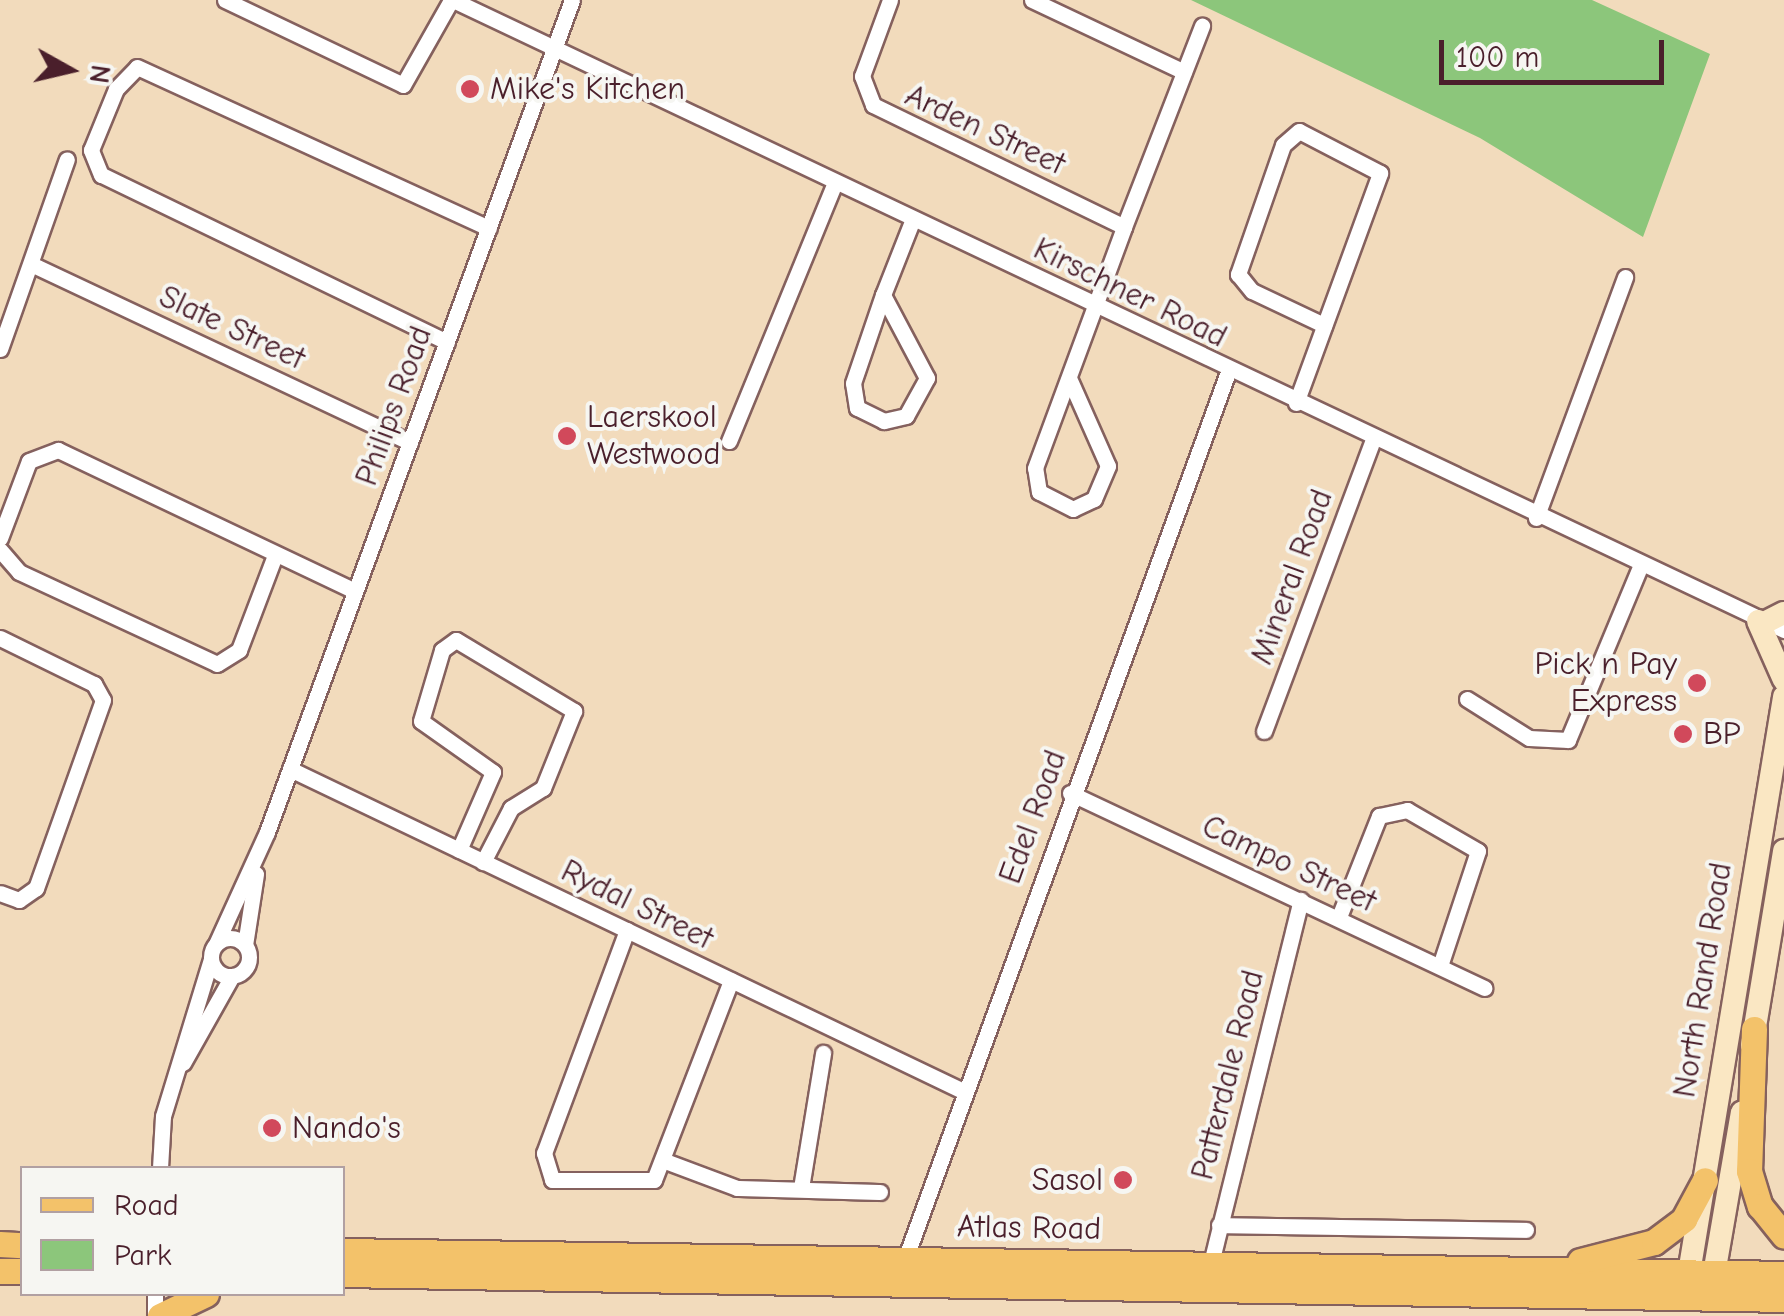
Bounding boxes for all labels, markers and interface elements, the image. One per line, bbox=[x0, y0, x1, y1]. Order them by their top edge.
north arrow bbox=[20, 20, 120, 120]
scale bar bbox=[1444, 20, 1669, 82]
text: 100 m bbox=[1456, 40, 1539, 75]
text: N bbox=[83, 63, 117, 85]
place label: Mike's Kitchen bbox=[490, 70, 685, 108]
street label: Arden Street bbox=[899, 76, 1071, 184]
marker: Mike's Kitchen bbox=[459, 78, 481, 100]
street label: Kirschner Road bbox=[1027, 230, 1233, 356]
street label: Slate Street bbox=[153, 278, 311, 378]
street label: Philips Road bbox=[347, 321, 441, 491]
place label: Laerskool Westwood bbox=[587, 399, 720, 474]
marker: Laerskool Westwood bbox=[556, 425, 578, 447]
street label: Mineral Road bbox=[1243, 484, 1341, 670]
place label: Pick n Pay Express bbox=[1534, 646, 1677, 721]
marker: Pick n Pay Express bbox=[1686, 672, 1708, 694]
place label: BP bbox=[1703, 715, 1741, 753]
marker: BP bbox=[1672, 723, 1694, 745]
street label: Edel Road bbox=[991, 745, 1075, 889]
street label: Campo Street bbox=[1196, 807, 1382, 921]
street label: Rydal Street bbox=[555, 852, 719, 958]
street label: North Rand Road bbox=[1665, 860, 1741, 1100]
street label: Patterdale Road bbox=[1183, 966, 1273, 1184]
place label: Nando's bbox=[292, 1109, 401, 1147]
marker: Nando's bbox=[261, 1117, 283, 1139]
place label: Sasol bbox=[1032, 1161, 1103, 1199]
legend bbox=[20, 1166, 345, 1296]
marker: Sasol bbox=[1112, 1169, 1134, 1191]
text: Road bbox=[114, 1188, 179, 1223]
street label: Atlas Road bbox=[956, 1208, 1102, 1248]
text: Park bbox=[114, 1238, 171, 1273]

